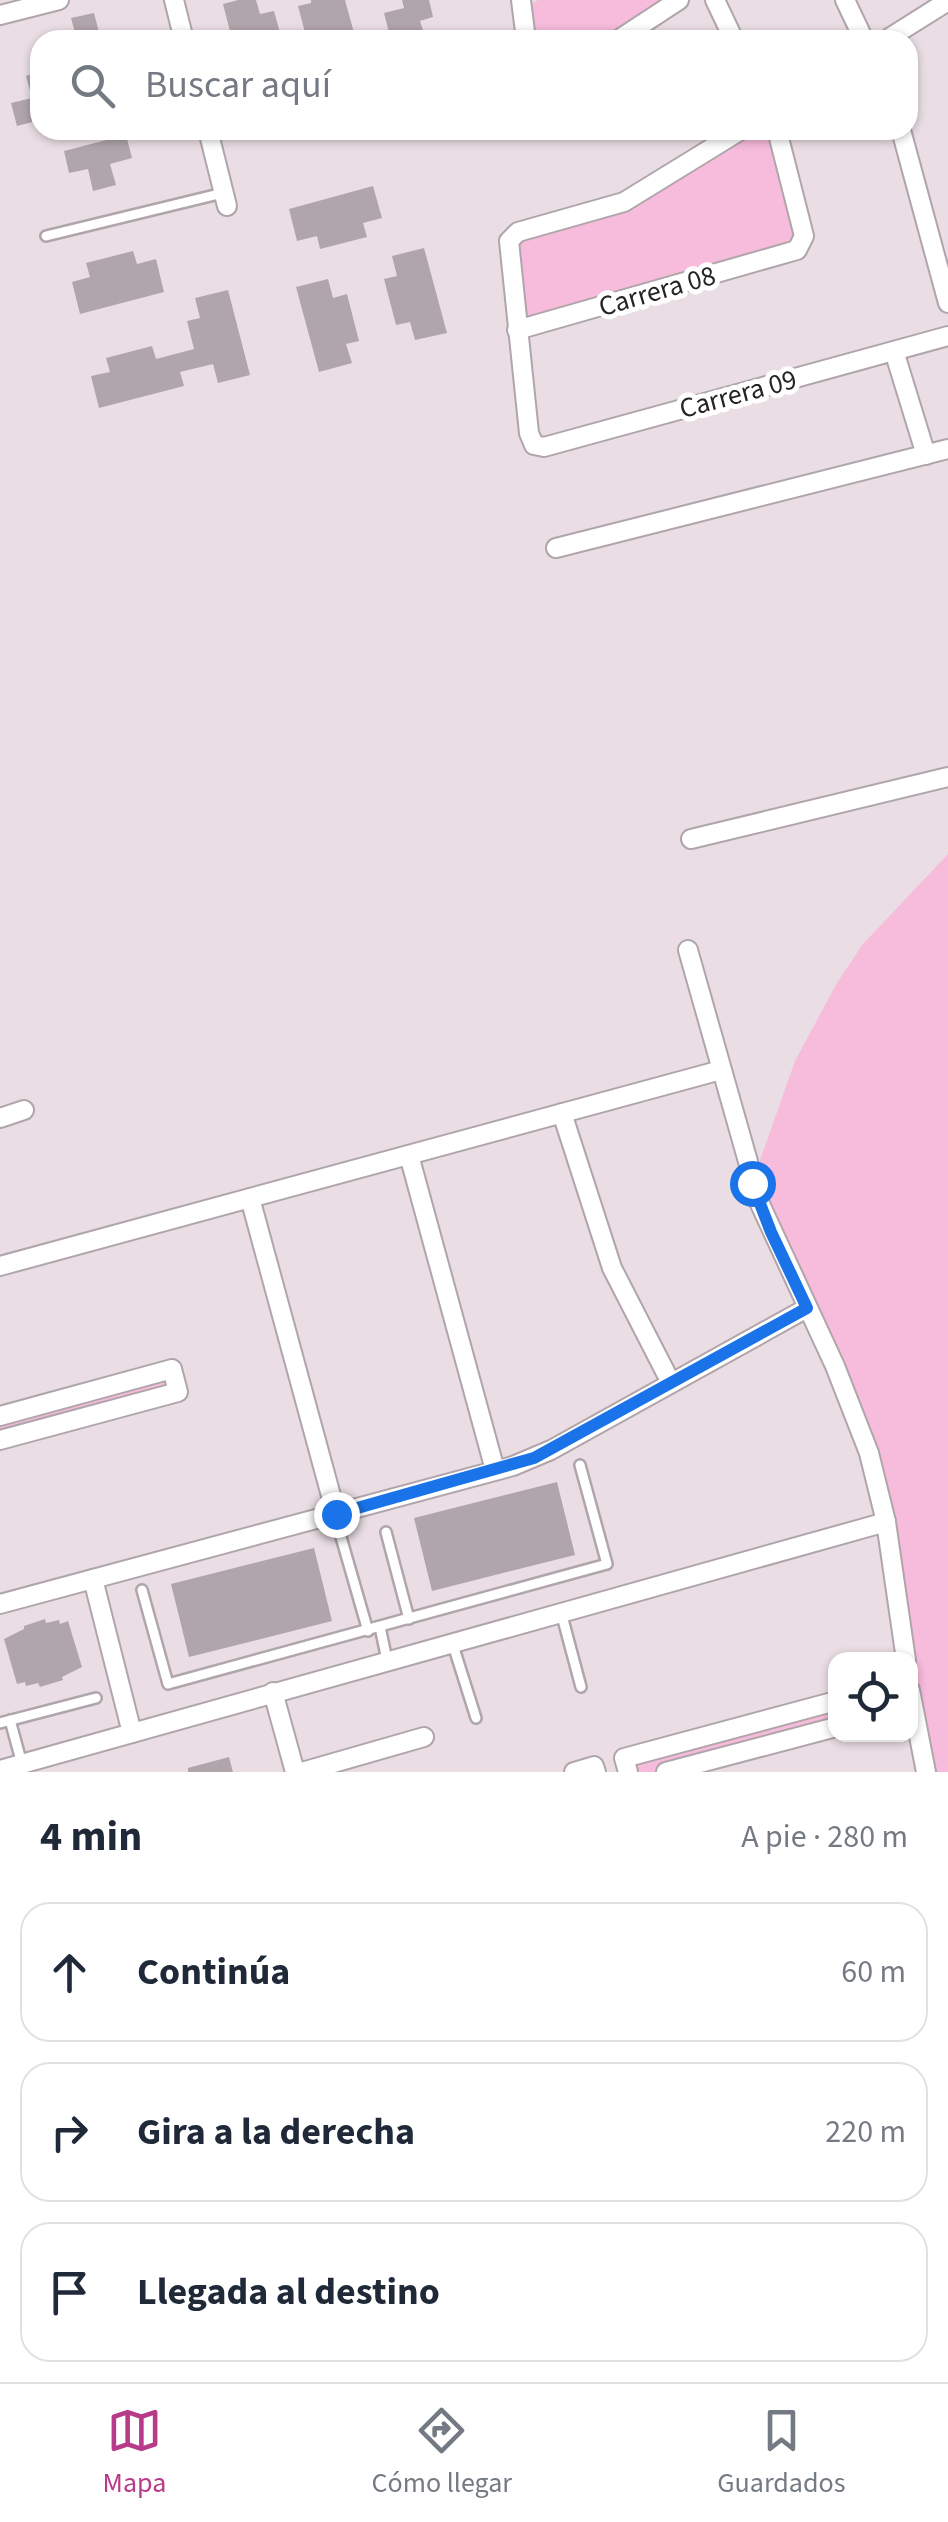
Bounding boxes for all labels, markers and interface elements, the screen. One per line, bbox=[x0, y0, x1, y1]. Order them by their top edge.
search box bbox=[30, 30, 918, 140]
icon: search bbox=[65, 58, 120, 113]
text: Buscar aquí bbox=[145, 58, 331, 112]
street label: Carrera 08 bbox=[594, 255, 720, 327]
street label: Carrera 09 bbox=[675, 359, 801, 429]
route start bbox=[730, 1161, 776, 1207]
route end bbox=[314, 1492, 360, 1538]
map controls bbox=[828, 1652, 918, 1742]
button: locate bbox=[828, 1652, 918, 1742]
text: 4 min bbox=[40, 1807, 142, 1867]
text: A pie · 280 m bbox=[741, 1814, 908, 1860]
icon: ahead bbox=[42, 1945, 97, 2000]
text: Continúa bbox=[137, 1945, 290, 1999]
text: 60 m bbox=[841, 1949, 906, 1995]
icon: right bbox=[42, 2105, 97, 2160]
text: Gira a la derecha bbox=[137, 2105, 415, 2159]
text: 220 m bbox=[825, 2109, 906, 2155]
icon: arrive bbox=[42, 2265, 97, 2320]
text: Llegada al destino bbox=[137, 2265, 440, 2319]
tab: Mapa bbox=[103, 2403, 166, 2503]
tab: Cómo llegar bbox=[372, 2403, 512, 2503]
tab: Guardados bbox=[717, 2403, 845, 2503]

